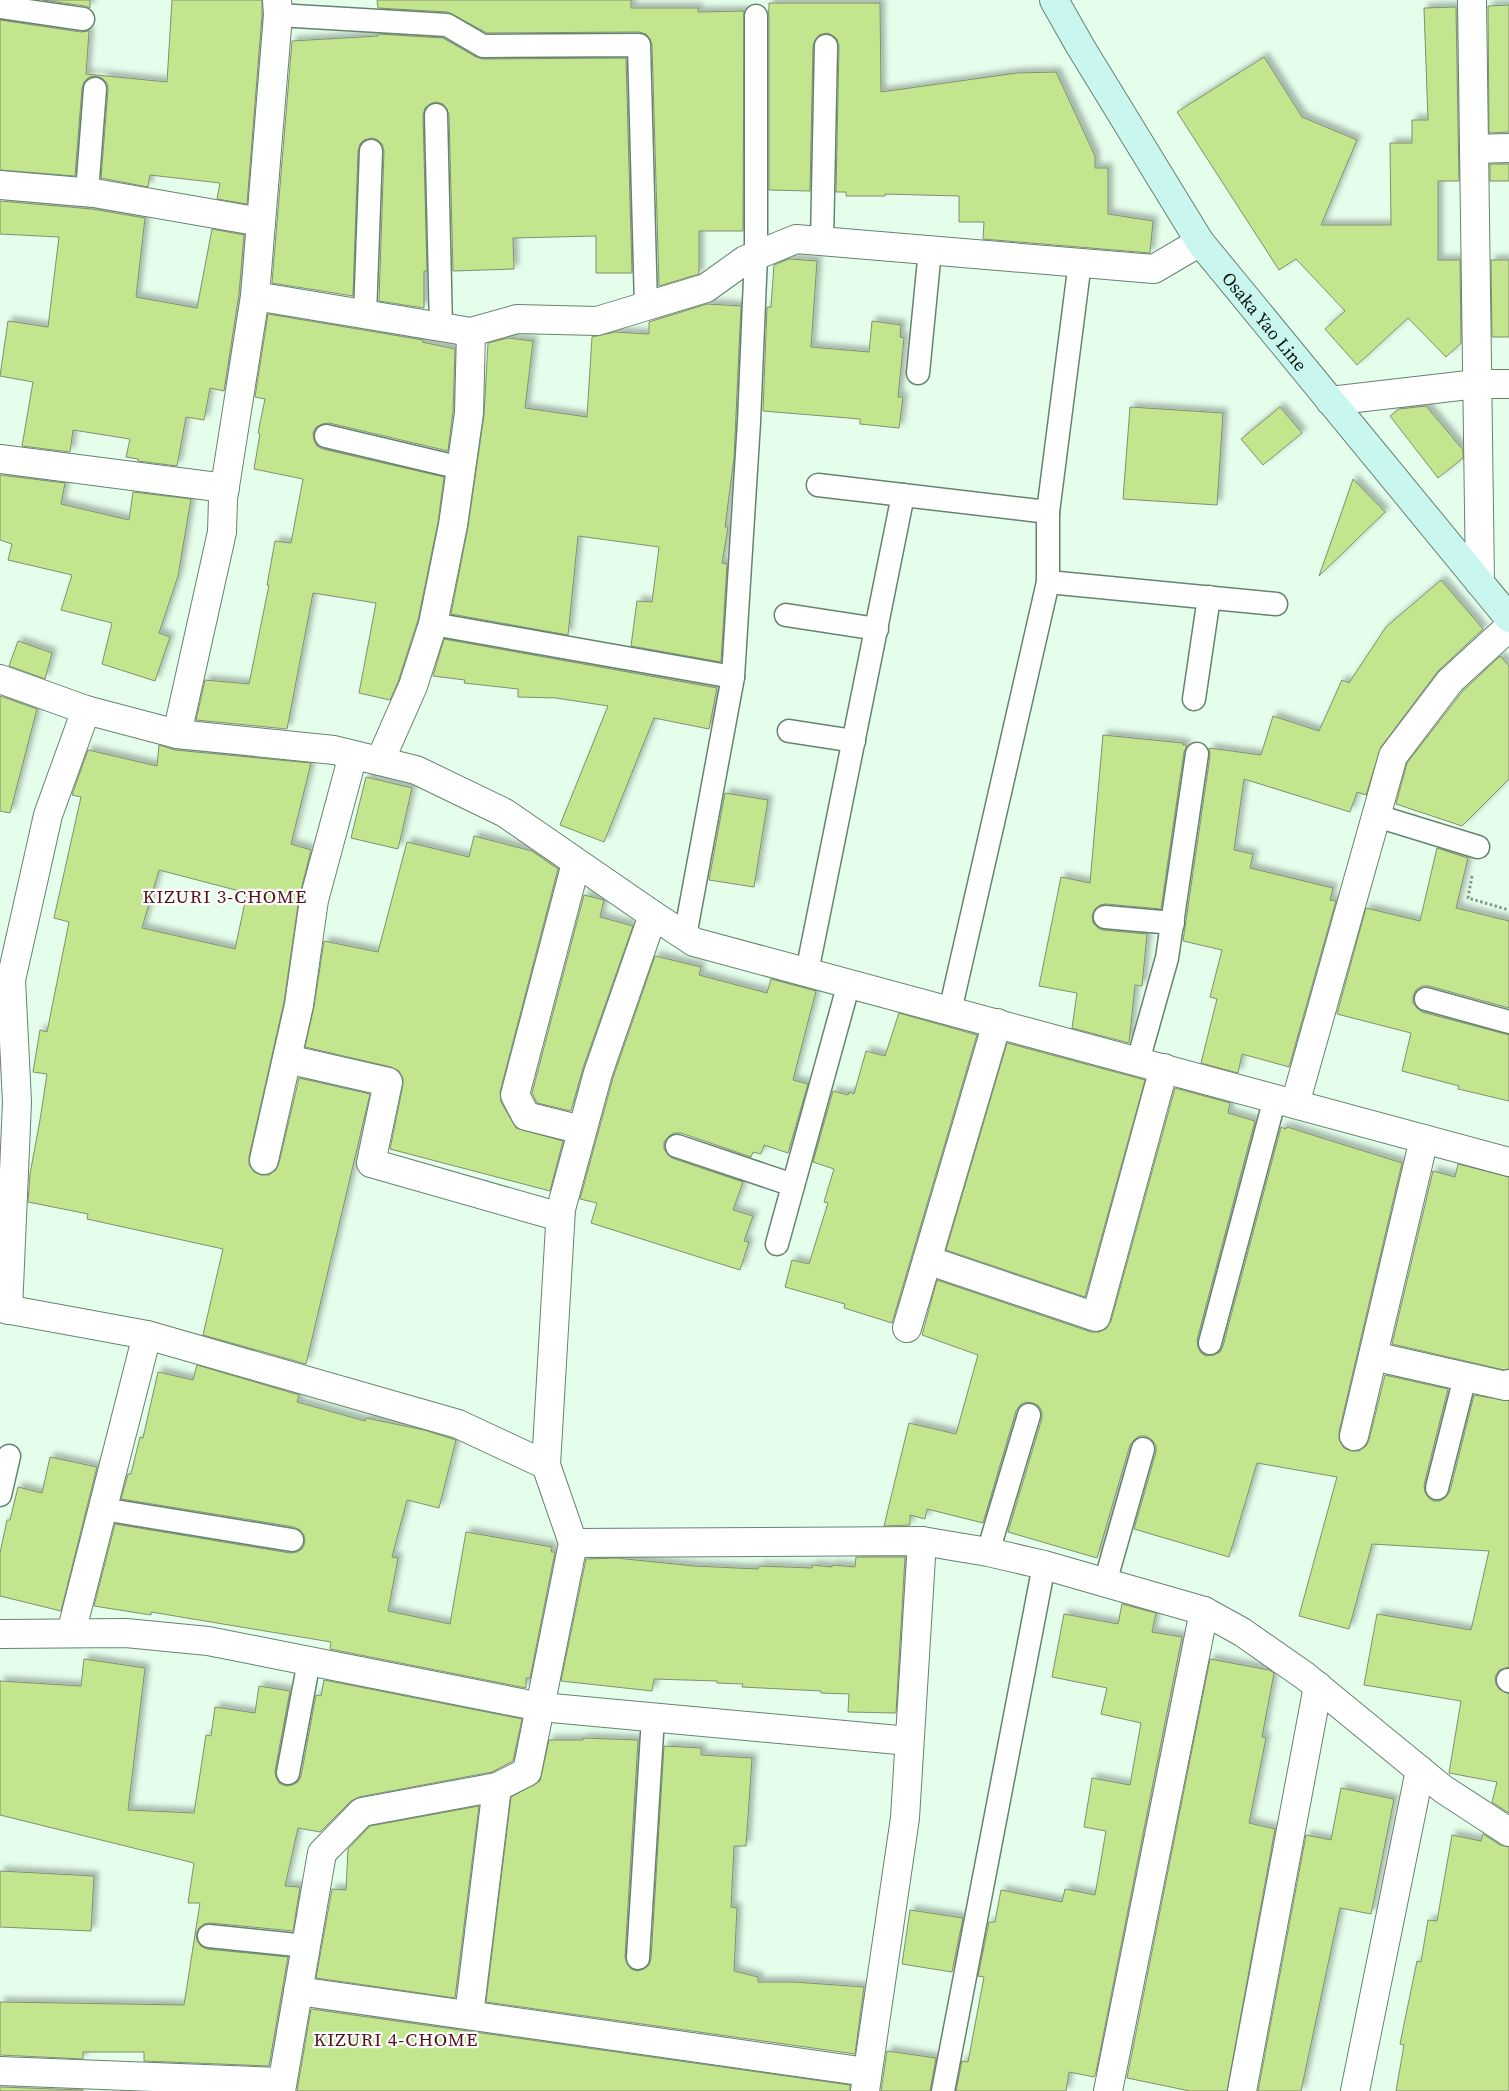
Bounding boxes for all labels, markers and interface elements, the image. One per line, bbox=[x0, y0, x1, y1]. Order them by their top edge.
street label: Osaka Yao Line bbox=[1217, 266, 1313, 376]
district label: KIZURI 3-CHOME bbox=[143, 883, 307, 909]
district label: KIZURI 4-CHOME bbox=[314, 2026, 478, 2052]

